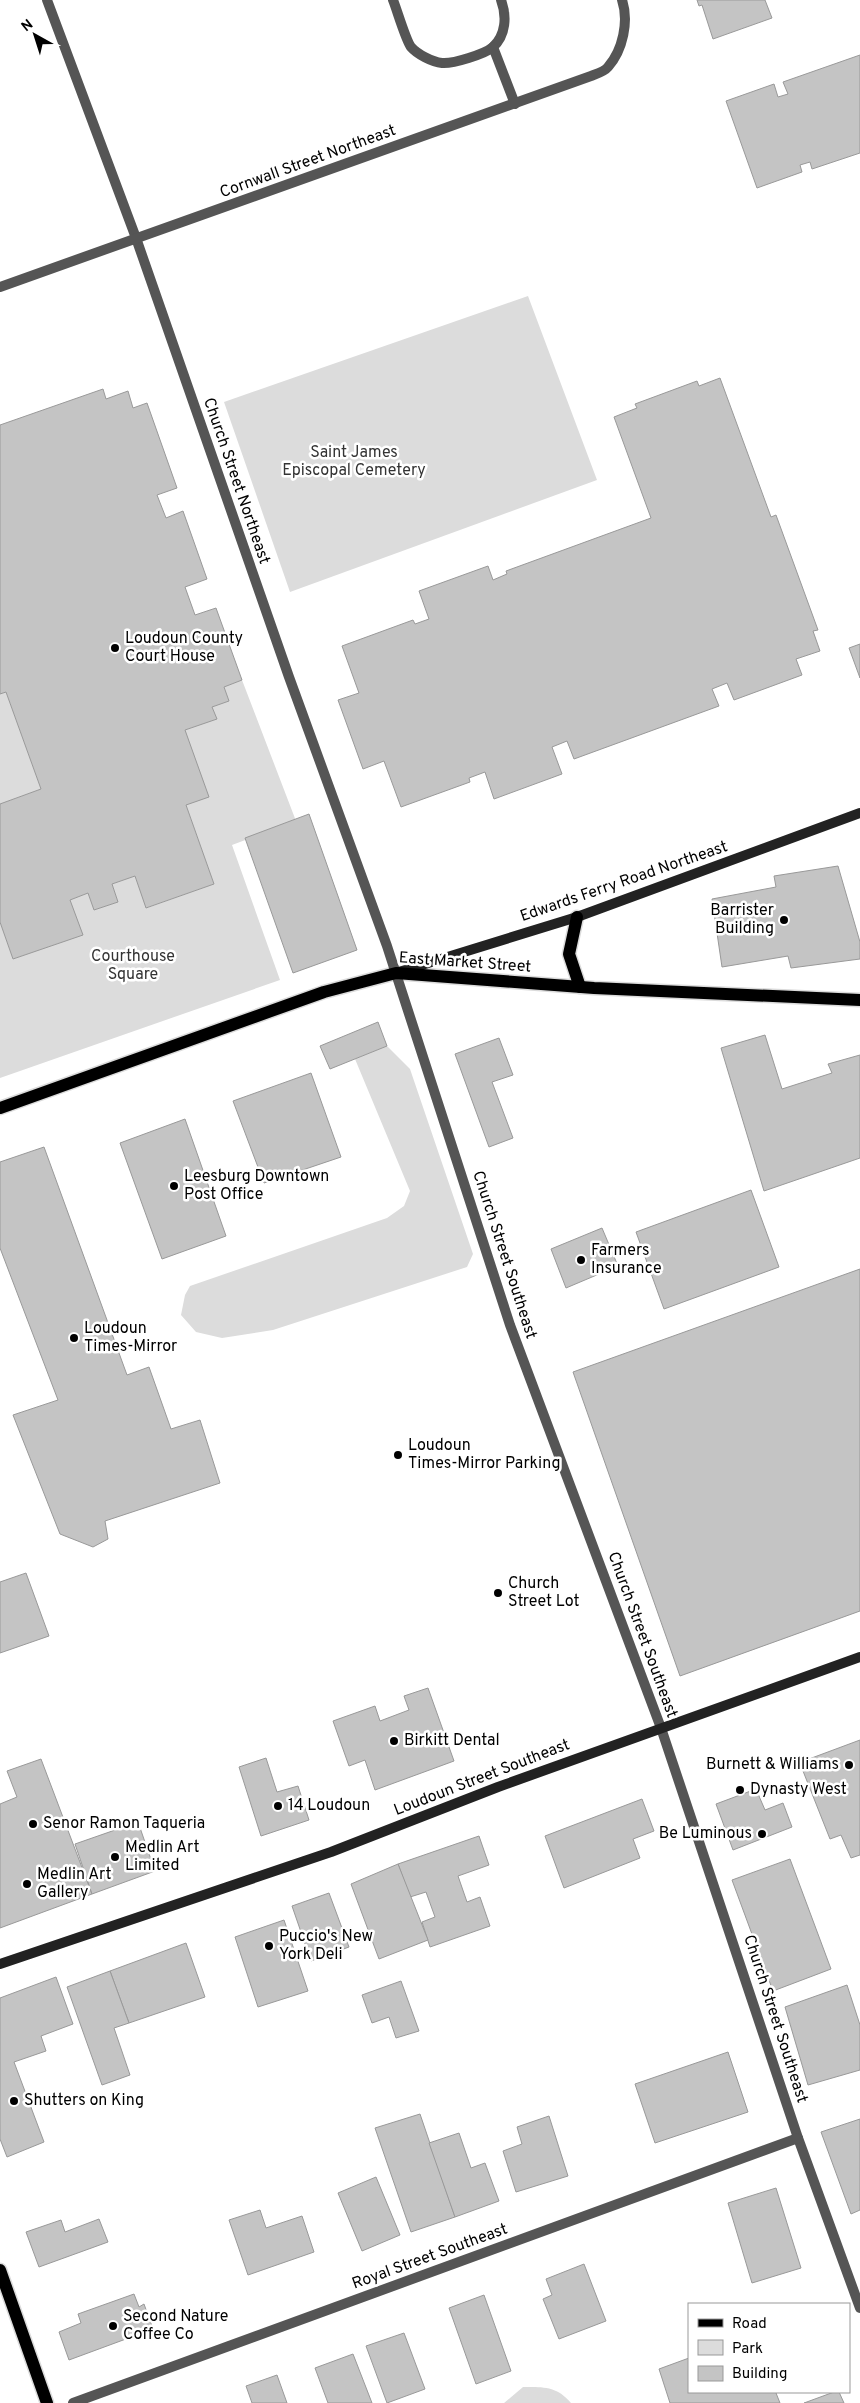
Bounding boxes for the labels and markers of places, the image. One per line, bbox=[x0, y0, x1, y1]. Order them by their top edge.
place label: Loudoun County Court House bbox=[125, 629, 243, 667]
marker: Loudoun County Court House bbox=[109, 642, 121, 654]
place label: Barrister Building bbox=[710, 901, 774, 939]
marker: Barrister Building bbox=[778, 914, 790, 926]
place label: Leesburg Downtown Post Office bbox=[184, 1167, 329, 1205]
marker: Leesburg Downtown Post Office bbox=[168, 1180, 180, 1192]
place label: Farmers Insurance bbox=[591, 1241, 662, 1279]
marker: Farmers Insurance bbox=[575, 1254, 587, 1266]
place label: Loudoun Times-Mirror bbox=[84, 1319, 177, 1357]
marker: Loudoun Times-Mirror bbox=[68, 1332, 80, 1344]
place label: Loudoun Times-Mirror Parking bbox=[408, 1436, 560, 1474]
marker: Loudoun Times-Mirror Parking bbox=[392, 1449, 404, 1461]
place label: Church Street Lot bbox=[508, 1574, 580, 1612]
marker: Church Street Lot bbox=[492, 1587, 504, 1599]
place label: Birkitt Dental bbox=[404, 1731, 500, 1751]
marker: Birkitt Dental bbox=[388, 1735, 400, 1747]
place label: Burnett & Williams bbox=[706, 1755, 839, 1775]
marker: Burnett & Williams bbox=[843, 1759, 855, 1771]
place label: Dynasty West bbox=[750, 1780, 847, 1800]
marker: Dynasty West bbox=[734, 1784, 746, 1796]
place label: 14 Loudoun bbox=[288, 1796, 370, 1816]
marker: 14 Loudoun bbox=[272, 1800, 284, 1812]
place label: Senor Ramon Taqueria bbox=[43, 1814, 205, 1834]
marker: Senor Ramon Taqueria bbox=[27, 1818, 39, 1830]
place label: Be Luminous bbox=[659, 1824, 752, 1844]
marker: Be Luminous bbox=[756, 1828, 768, 1840]
place label: Medlin Art Limited bbox=[125, 1838, 200, 1876]
marker: Medlin Art Limited bbox=[109, 1851, 121, 1863]
place label: Medlin Art Gallery bbox=[37, 1865, 112, 1903]
marker: Medlin Art Gallery bbox=[21, 1878, 33, 1890]
place label: Puccio's New York Deli bbox=[279, 1927, 373, 1965]
marker: Puccio's New York Deli bbox=[263, 1940, 275, 1952]
place label: Shutters on King bbox=[24, 2091, 144, 2111]
marker: Shutters on King bbox=[8, 2095, 20, 2107]
place label: Second Nature Coffee Co bbox=[123, 2307, 228, 2345]
marker: Second Nature Coffee Co bbox=[107, 2320, 119, 2332]

